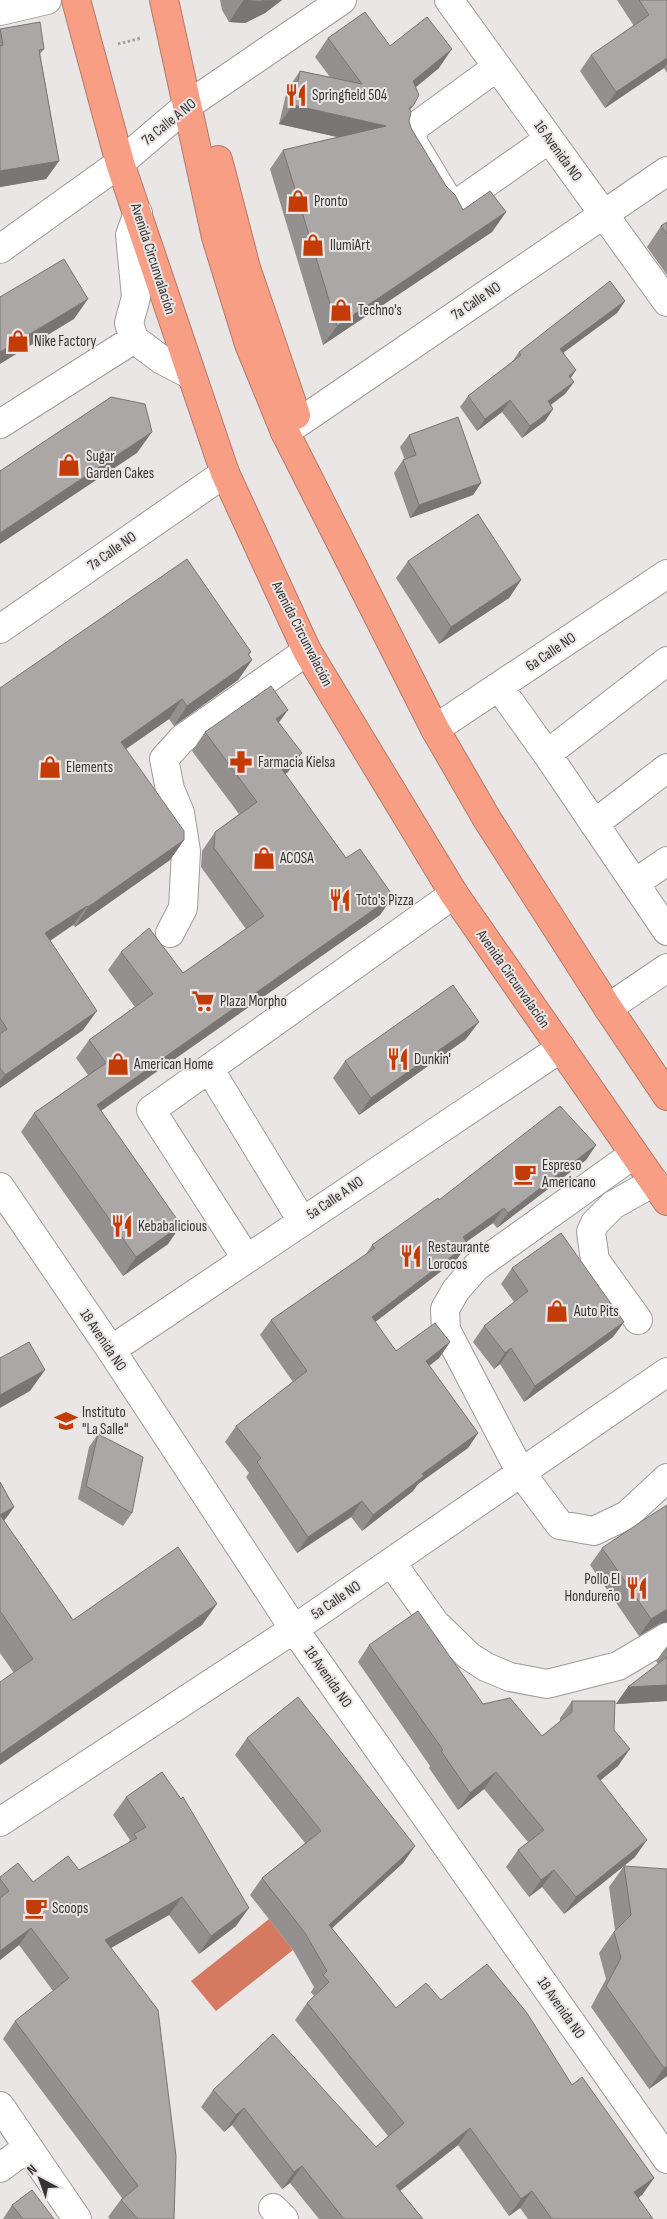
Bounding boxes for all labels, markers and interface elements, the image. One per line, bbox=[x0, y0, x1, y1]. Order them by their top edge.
restaurant icon: Springfield 504 bbox=[283, 82, 309, 108]
place label: Springfield 504 bbox=[312, 86, 387, 105]
street label: 7a Calle A NO bbox=[138, 94, 200, 150]
street label: 16 Avenida NO bbox=[529, 117, 587, 185]
shop icon: Pronto bbox=[285, 188, 311, 214]
place label: Pronto bbox=[314, 192, 348, 211]
street label: Avenida Circunvalación bbox=[126, 200, 180, 317]
shop icon: IlumiArt bbox=[300, 232, 326, 258]
place label: IlumiArt bbox=[330, 236, 371, 255]
street label: 7a Calle NO bbox=[448, 278, 504, 324]
shop icon: Techno's bbox=[328, 297, 354, 323]
place label: Techno's bbox=[358, 301, 402, 320]
shop icon: Nike Factory bbox=[5, 328, 31, 354]
place label: Nike Factory bbox=[34, 332, 97, 351]
place label: Sugar Garden Cakes bbox=[86, 447, 154, 483]
shop icon: Sugar Garden Cakes bbox=[56, 452, 82, 478]
street label: 7a Calle NO bbox=[84, 527, 140, 575]
street label: Avenida Circunvalación bbox=[267, 577, 337, 690]
street label: 6a Calle NO bbox=[522, 628, 580, 676]
pharmacy icon: Farmacia Kielsa bbox=[228, 749, 254, 775]
place label: Farmacia Kielsa bbox=[258, 753, 336, 772]
shop icon: Elements bbox=[37, 754, 63, 780]
place label: Elements bbox=[66, 758, 113, 777]
shop icon: ACOSA bbox=[251, 845, 277, 871]
place label: ACOSA bbox=[279, 849, 314, 868]
restaurant icon: Toto's Pizza bbox=[327, 887, 353, 913]
place label: Toto's Pizza bbox=[356, 891, 414, 910]
street label: Avenida Circunvalación bbox=[471, 925, 554, 1032]
supermarket icon: Plaza Morpho bbox=[190, 988, 216, 1014]
place label: Plaza Morpho bbox=[220, 992, 287, 1011]
restaurant icon: Dunkin' bbox=[385, 1046, 411, 1072]
place label: Dunkin' bbox=[414, 1050, 451, 1069]
shop icon: American Home bbox=[105, 1051, 131, 1077]
place label: American Home bbox=[133, 1055, 213, 1074]
place label: Espreso Americano bbox=[541, 1156, 596, 1192]
cafe icon: Espreso Americano bbox=[512, 1161, 538, 1187]
street label: 5a Calle A NO bbox=[303, 1172, 367, 1224]
restaurant icon: Kebabalicious bbox=[109, 1213, 135, 1239]
place label: Kebabalicious bbox=[138, 1217, 207, 1236]
place label: Restaurante Lorocos bbox=[428, 1238, 490, 1274]
restaurant icon: Restaurante Lorocos bbox=[398, 1243, 424, 1269]
shop icon: Auto Pits bbox=[544, 1298, 570, 1324]
place label: Auto Pits bbox=[573, 1302, 619, 1321]
street label: 18 Avenida NO bbox=[75, 1305, 131, 1375]
place label: Instituto "La Salle" bbox=[82, 1403, 128, 1439]
school or university icon: Instituto "La Salle" bbox=[53, 1408, 79, 1434]
place label: Pollo El Hondureño bbox=[564, 1570, 620, 1606]
restaurant icon: Pollo El Hondureño bbox=[624, 1575, 650, 1601]
street label: 5a Calle NO bbox=[307, 1576, 365, 1624]
street label: 18 Avenida NO bbox=[300, 1643, 356, 1711]
cafe icon: Scoops bbox=[23, 1895, 49, 1921]
place label: Scoops bbox=[52, 1899, 88, 1918]
street label: 18 Avenida NO bbox=[533, 1974, 589, 2042]
north arrow bbox=[15, 2154, 65, 2204]
text: N bbox=[23, 2161, 40, 2178]

